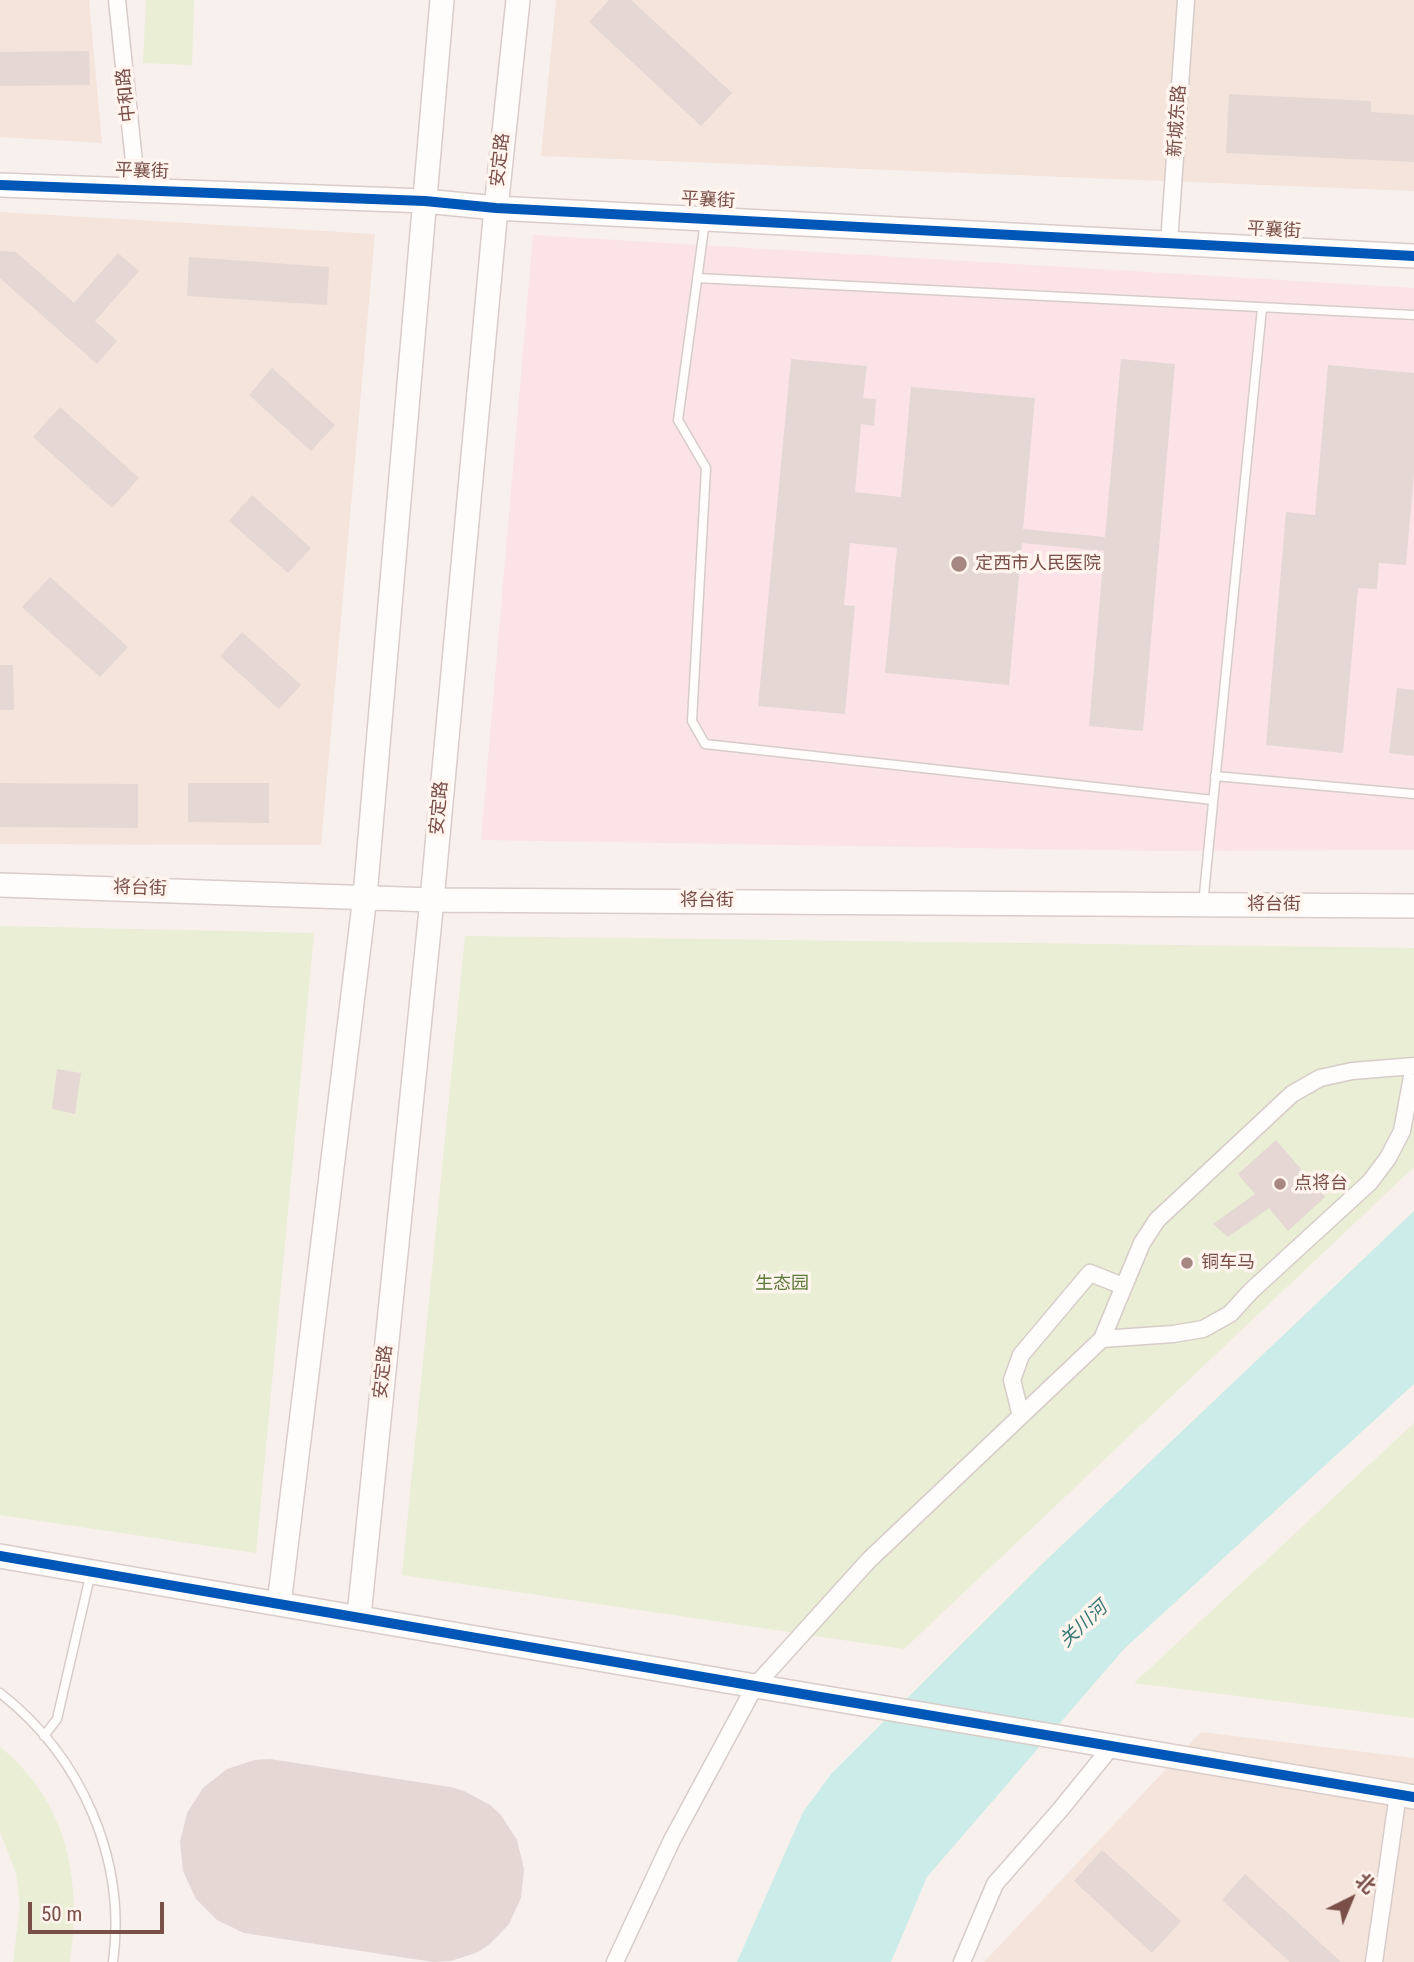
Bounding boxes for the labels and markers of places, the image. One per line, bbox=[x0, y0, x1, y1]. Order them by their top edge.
place label: 定西市人民医院 bbox=[975, 553, 1101, 575]
marker: 定西市人民医院 bbox=[949, 554, 969, 574]
place label: 点将台 bbox=[1294, 1173, 1348, 1195]
marker: 点将台 bbox=[1272, 1176, 1288, 1192]
place label: 铜车马 bbox=[1201, 1252, 1255, 1274]
marker: 铜车马 bbox=[1179, 1255, 1195, 1271]

